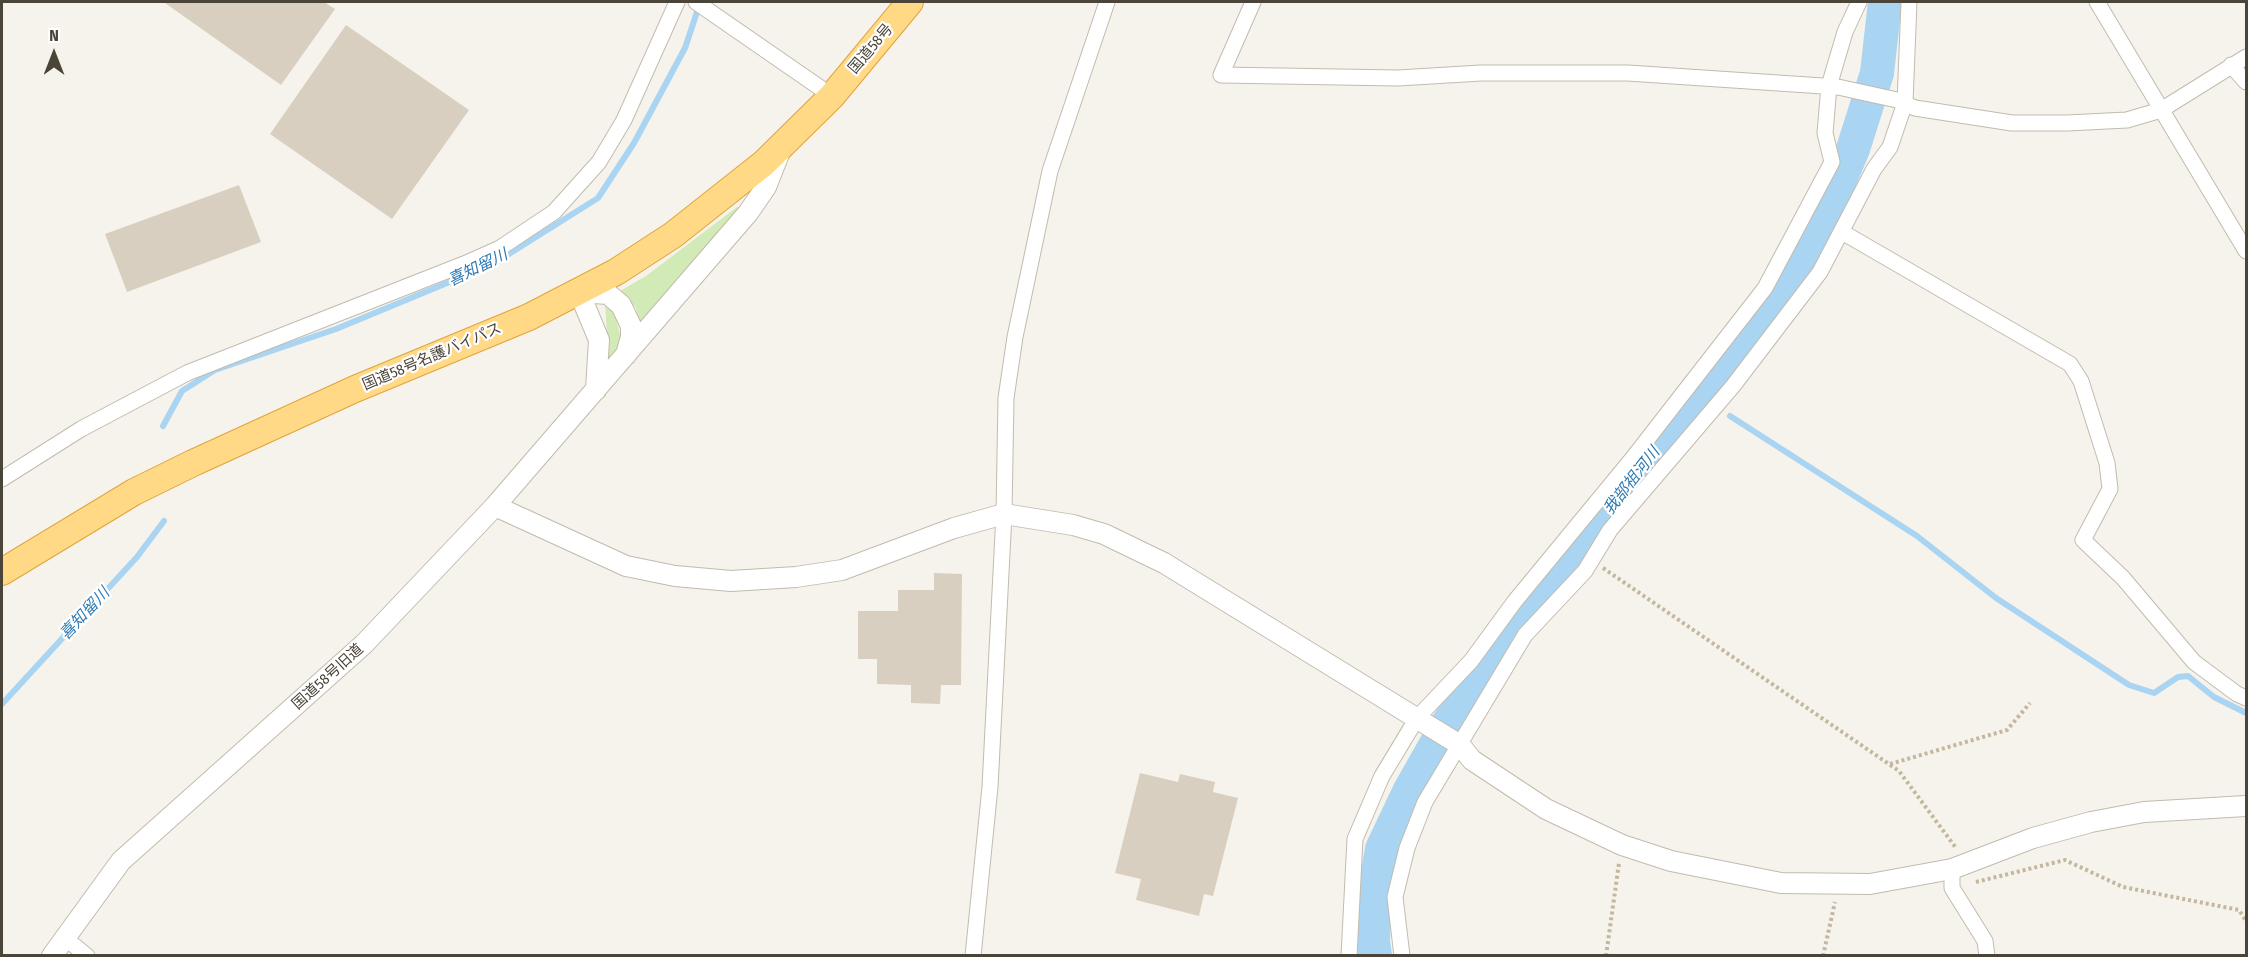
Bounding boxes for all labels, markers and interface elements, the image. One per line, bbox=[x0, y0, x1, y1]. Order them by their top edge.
street label: 国道58号 bbox=[845, 20, 897, 78]
north arrow bbox=[24, 24, 84, 84]
text: N bbox=[49, 26, 59, 45]
water label: 喜知留川 bbox=[445, 245, 511, 291]
street label: 国道58号名護バイパス bbox=[360, 320, 504, 394]
water label: 我部祖河川 bbox=[1600, 444, 1664, 518]
water label: 喜知留川 bbox=[56, 584, 114, 644]
street label: 国道58号旧道 bbox=[289, 640, 367, 714]

